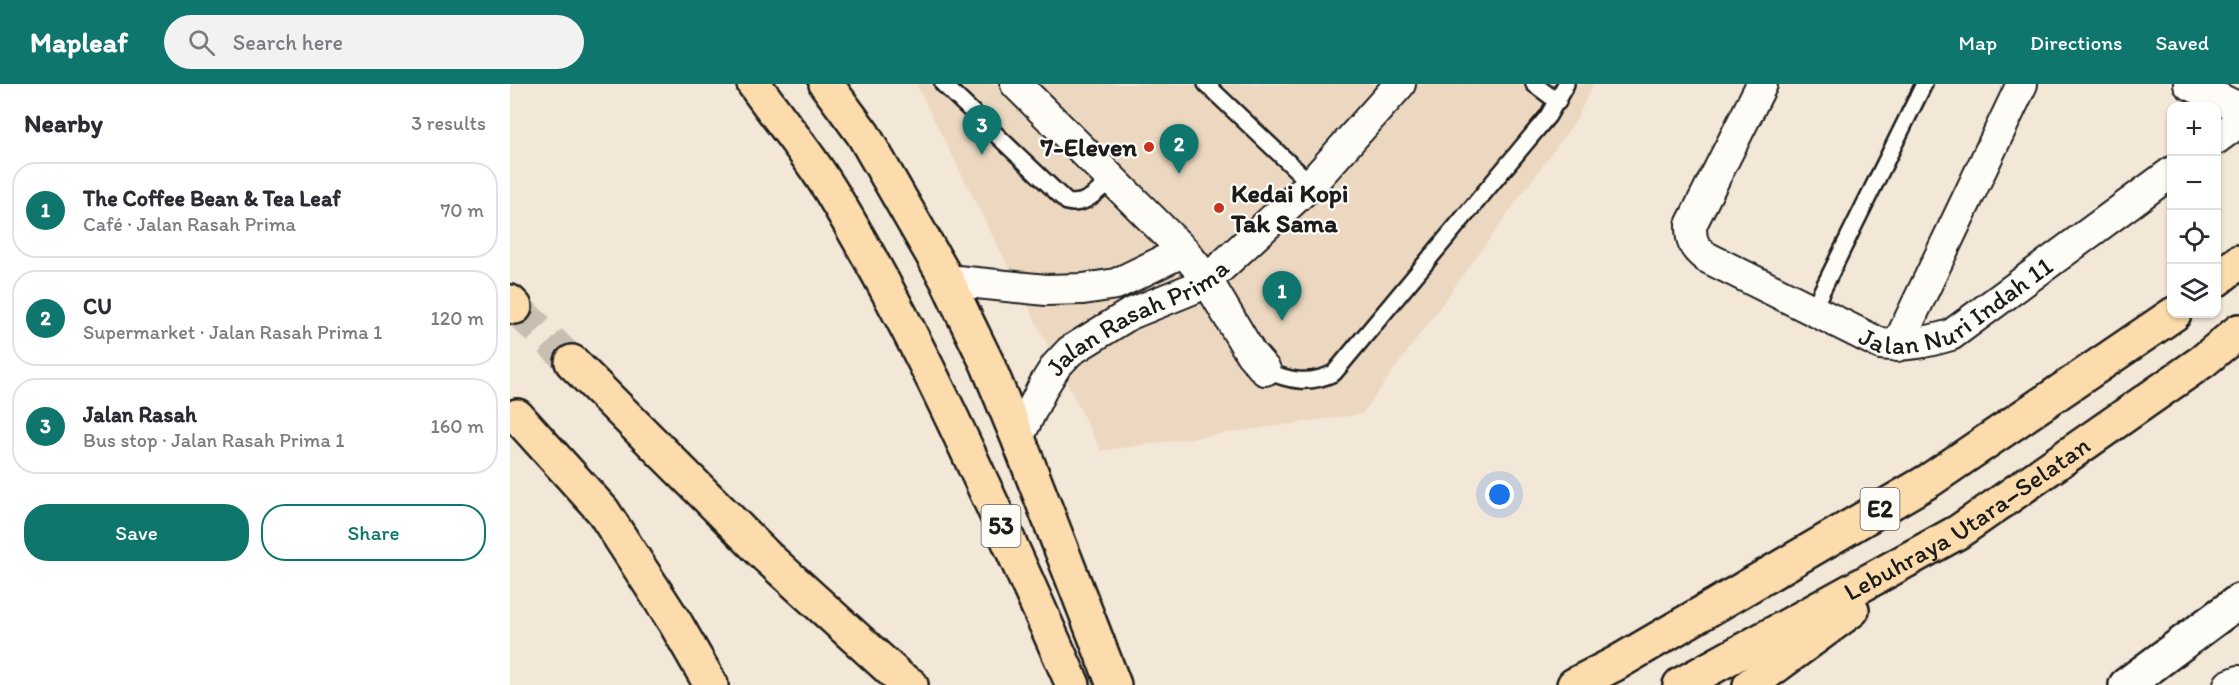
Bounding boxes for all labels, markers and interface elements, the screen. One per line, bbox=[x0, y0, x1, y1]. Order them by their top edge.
search box bbox=[164, 15, 584, 69]
text: Mapleaf bbox=[30, 25, 128, 59]
icon: search bbox=[185, 26, 218, 59]
text: Search here bbox=[233, 29, 343, 56]
text: Map bbox=[1959, 30, 1997, 55]
text: Directions bbox=[2030, 30, 2122, 55]
text: Saved bbox=[2155, 30, 2209, 55]
map controls bbox=[2167, 102, 2221, 318]
button: + bbox=[2167, 102, 2221, 156]
pin: 3 bbox=[962, 106, 1002, 155]
text: Nearby bbox=[24, 107, 103, 139]
text: 3 results bbox=[411, 111, 486, 135]
pin: 2 bbox=[1160, 124, 1198, 174]
place label: 7-Eleven bbox=[1039, 131, 1137, 163]
marker: 7-Eleven bbox=[1142, 140, 1156, 154]
button: − bbox=[2167, 156, 2221, 210]
place label: Kedai Kopi Tak Sama bbox=[1230, 177, 1349, 239]
text: The Coffee Bean & Tea Leaf bbox=[83, 185, 341, 212]
text: 1 bbox=[41, 198, 50, 222]
text: 70 m bbox=[440, 198, 484, 222]
marker: Kedai Kopi Tak Sama bbox=[1212, 201, 1226, 215]
button: locate bbox=[2167, 210, 2221, 264]
text: Café · Jalan Rasah Prima bbox=[83, 212, 296, 236]
street label: Jalan Nuri Indah 11 bbox=[1854, 250, 2059, 361]
street label: Jalan Rasah Prima bbox=[1038, 252, 1236, 381]
button: layers bbox=[2167, 264, 2221, 318]
pin: 1 bbox=[1262, 272, 1302, 321]
text: CU bbox=[83, 293, 112, 320]
text: 2 bbox=[40, 306, 51, 330]
text: 120 m bbox=[431, 306, 484, 330]
text: Supermarket · Jalan Rasah Prima 1 bbox=[83, 320, 382, 344]
text: Jalan Rasah bbox=[83, 401, 197, 428]
text: 3 bbox=[40, 414, 51, 438]
text: 160 m bbox=[431, 414, 484, 438]
text: Bus stop · Jalan Rasah Prima 1 bbox=[83, 428, 345, 452]
street label: Lebuhraya Utara–Selatan bbox=[1838, 429, 2096, 608]
your location bbox=[1485, 480, 1514, 509]
road number: E2 bbox=[1860, 488, 1900, 530]
button: Save bbox=[24, 504, 249, 561]
button: Share bbox=[261, 504, 486, 561]
road number: 53 bbox=[982, 505, 1020, 547]

